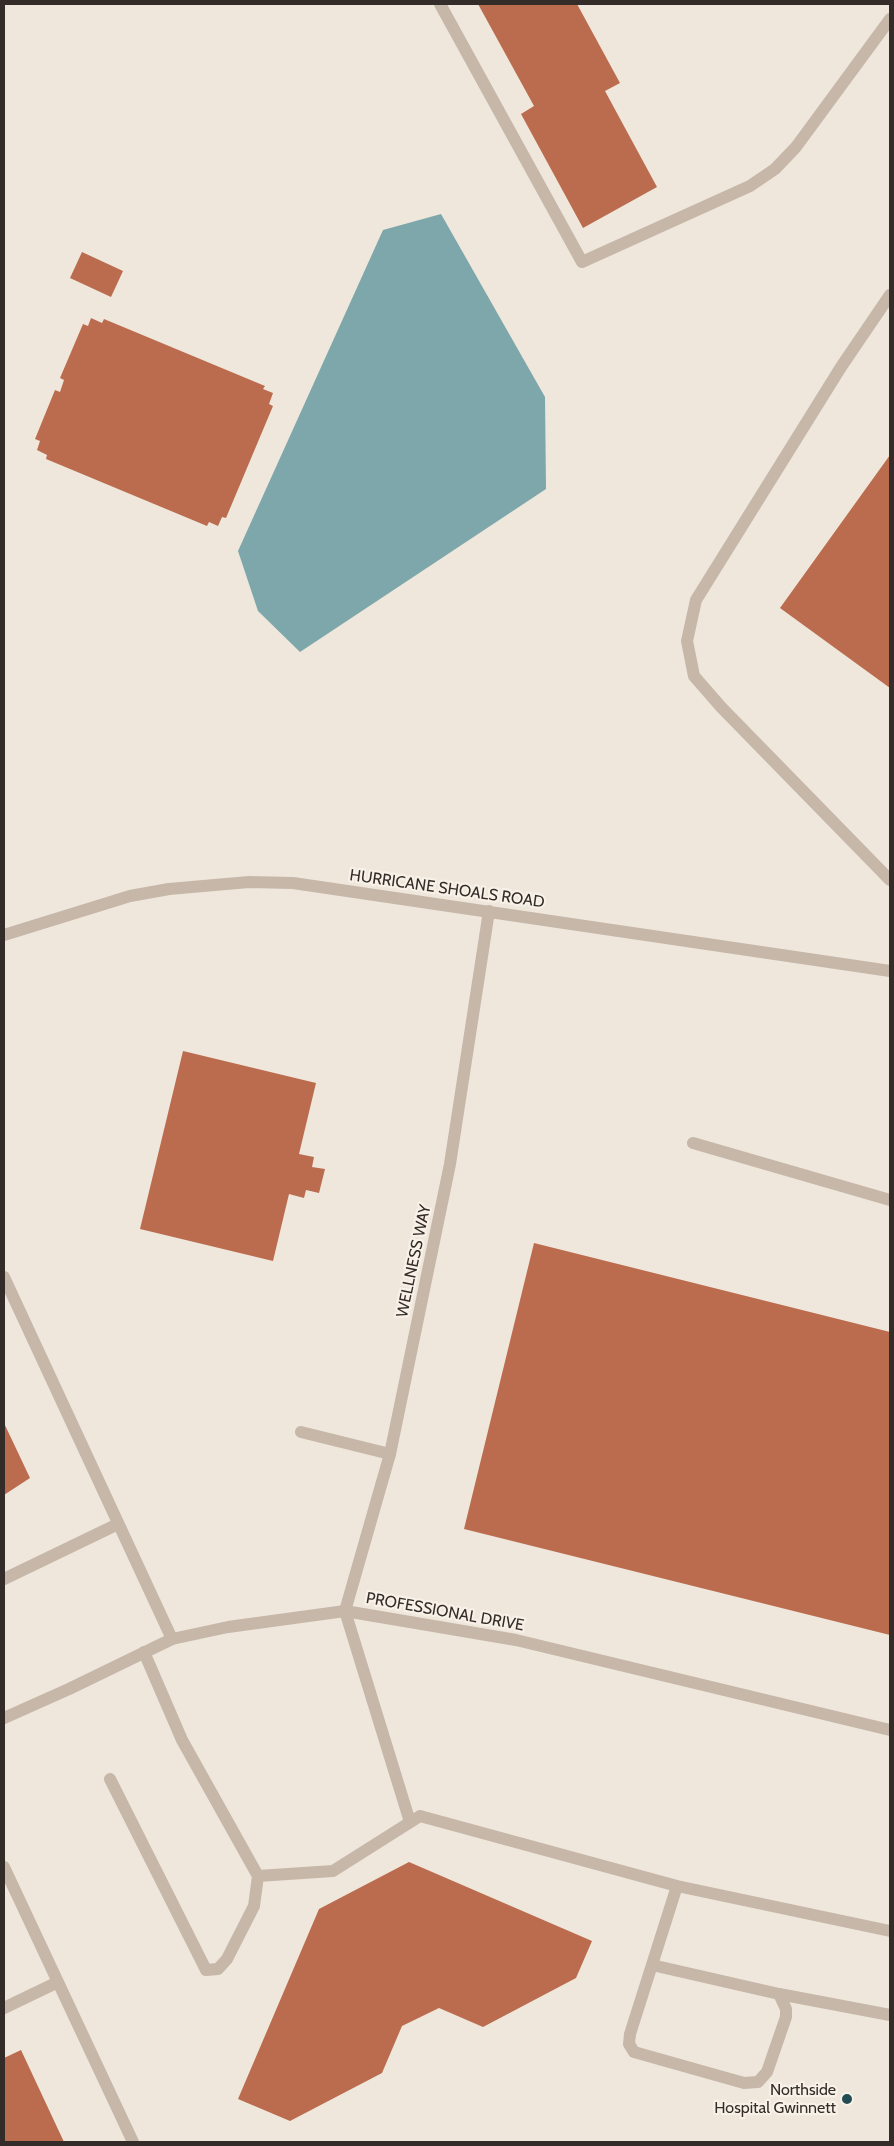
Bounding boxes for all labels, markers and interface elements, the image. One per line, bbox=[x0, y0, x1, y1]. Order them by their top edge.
street label: HURRICANE SHOALS ROAD bbox=[348, 866, 546, 912]
street label: WELLNESS WAY bbox=[393, 1203, 435, 1319]
street label: PROFESSIONAL DRIVE bbox=[364, 1589, 526, 1635]
place label: Northside Hospital Gwinnett bbox=[714, 2080, 836, 2118]
marker: Northside Hospital Gwinnett bbox=[840, 2092, 854, 2106]

